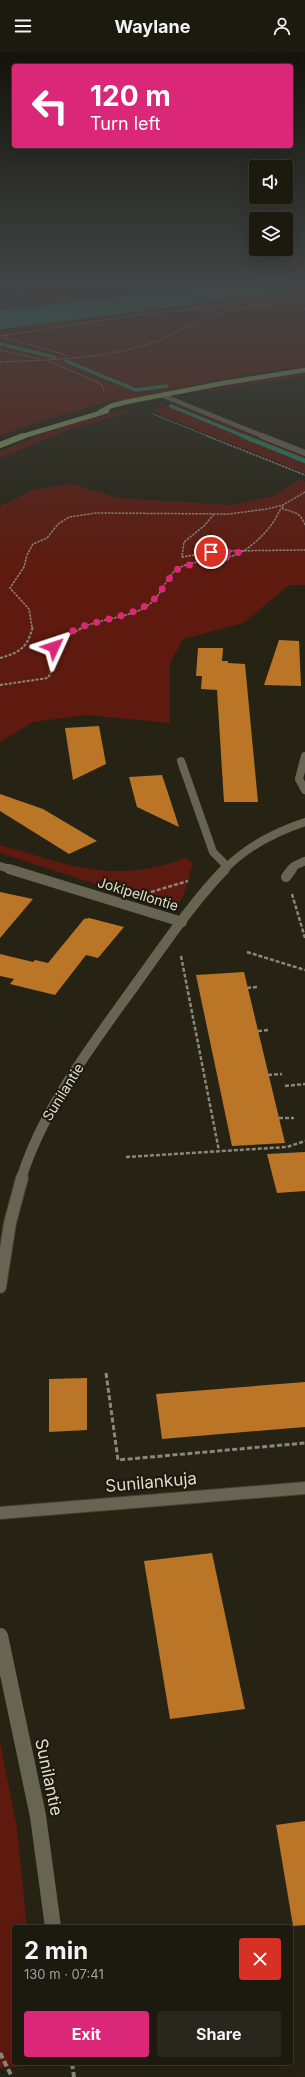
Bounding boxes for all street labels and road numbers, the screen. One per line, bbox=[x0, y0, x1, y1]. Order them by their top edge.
street label: Jokipellontie bbox=[96, 873, 181, 914]
street label: Sunilantie bbox=[38, 1060, 87, 1124]
street label: Sunilankuja bbox=[104, 1468, 198, 1496]
street label: Sunilantie bbox=[31, 1737, 67, 1818]

